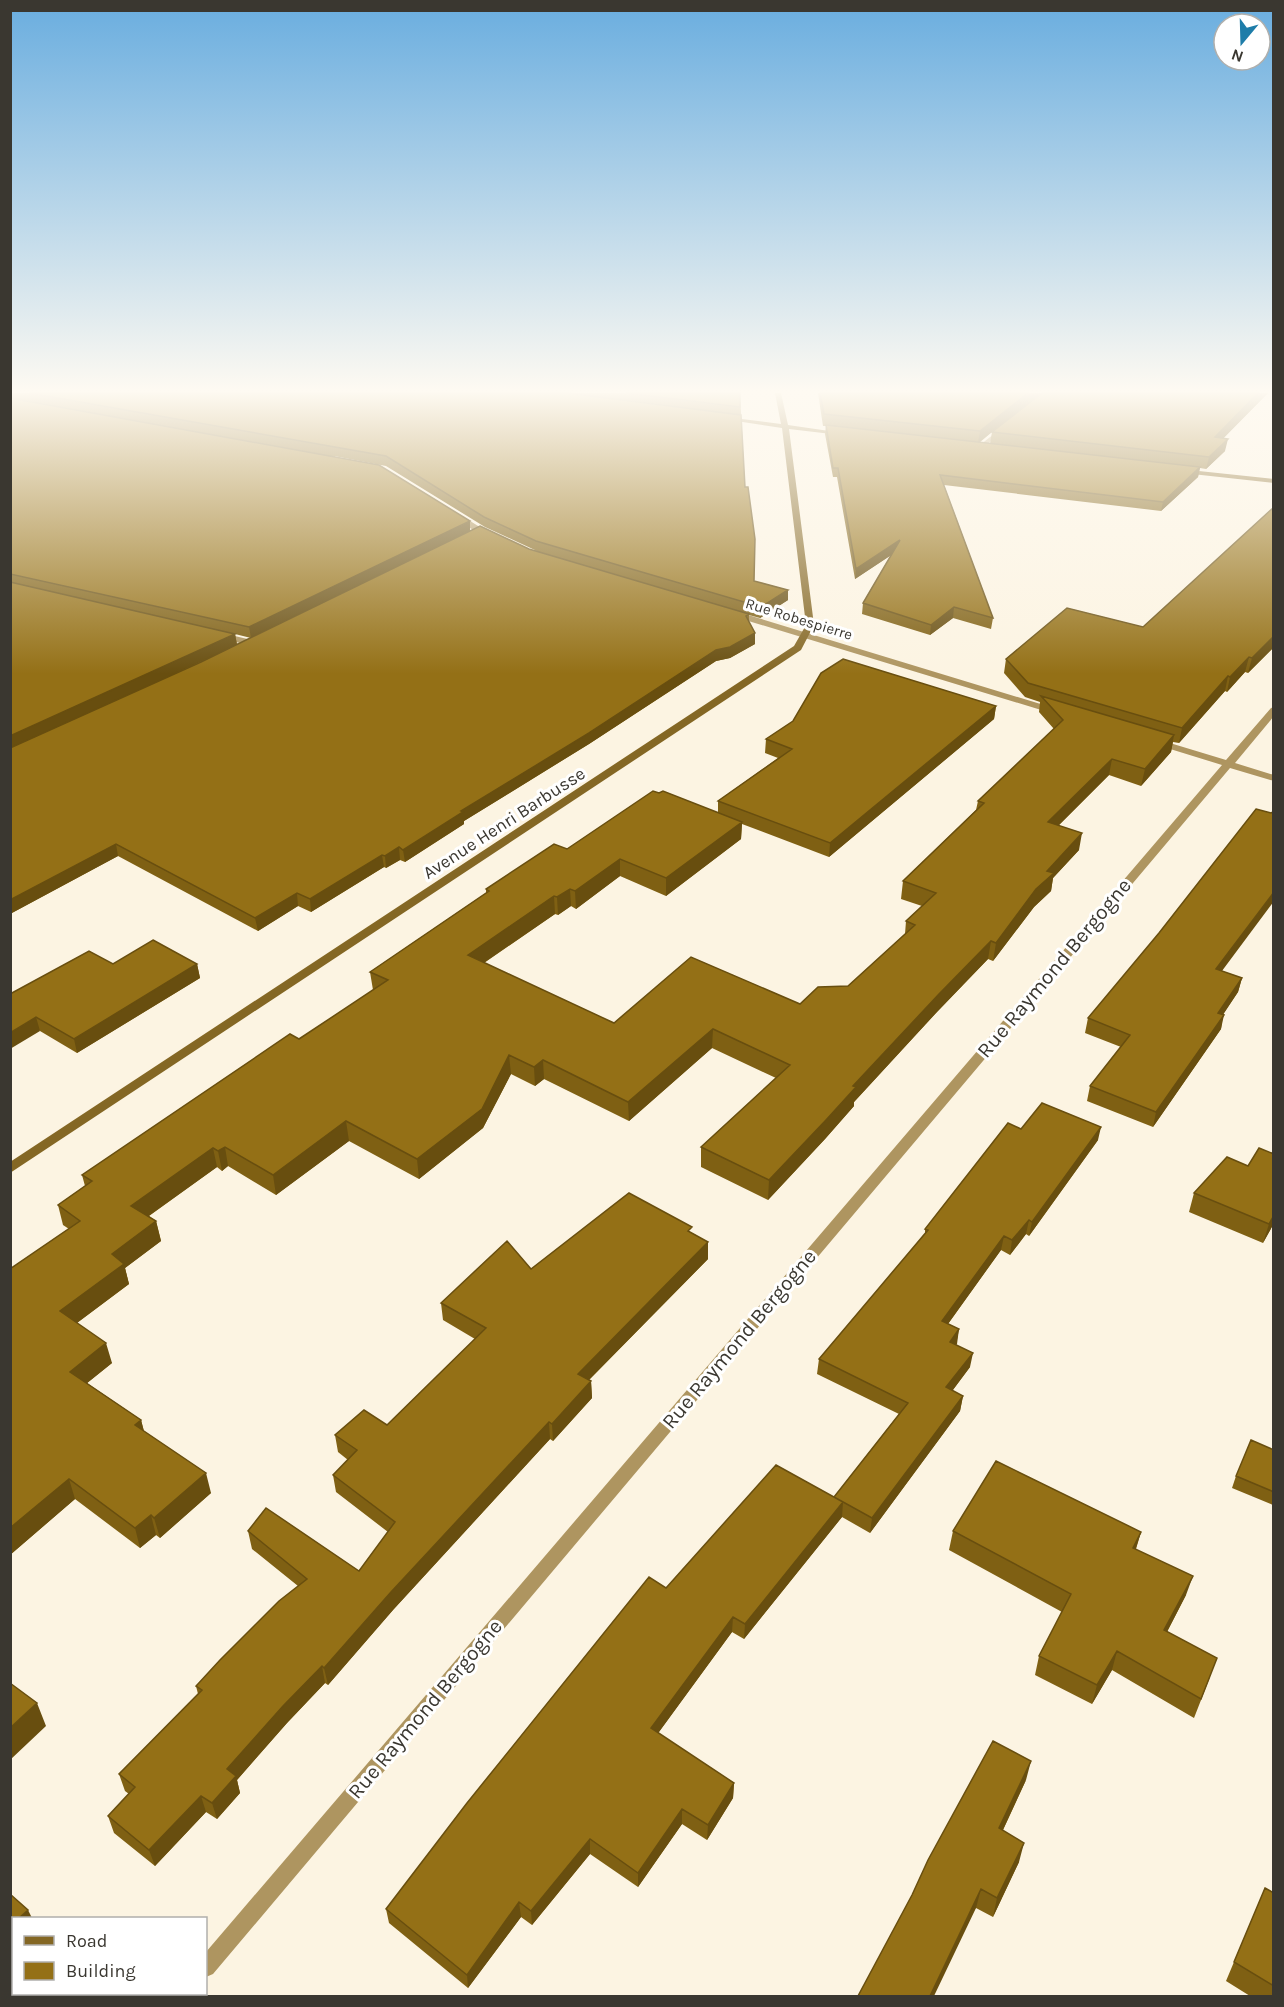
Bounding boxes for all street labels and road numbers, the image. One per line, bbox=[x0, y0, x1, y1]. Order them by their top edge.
street label: Rue Robespierre bbox=[743, 594, 855, 644]
street label: Avenue Henri Barbusse bbox=[419, 762, 589, 884]
street label: Rue Raymond Bergogne bbox=[972, 874, 1136, 1062]
street label: Rue Raymond Bergogne bbox=[657, 1245, 821, 1433]
street label: Rue Raymond Bergogne bbox=[343, 1615, 507, 1803]

